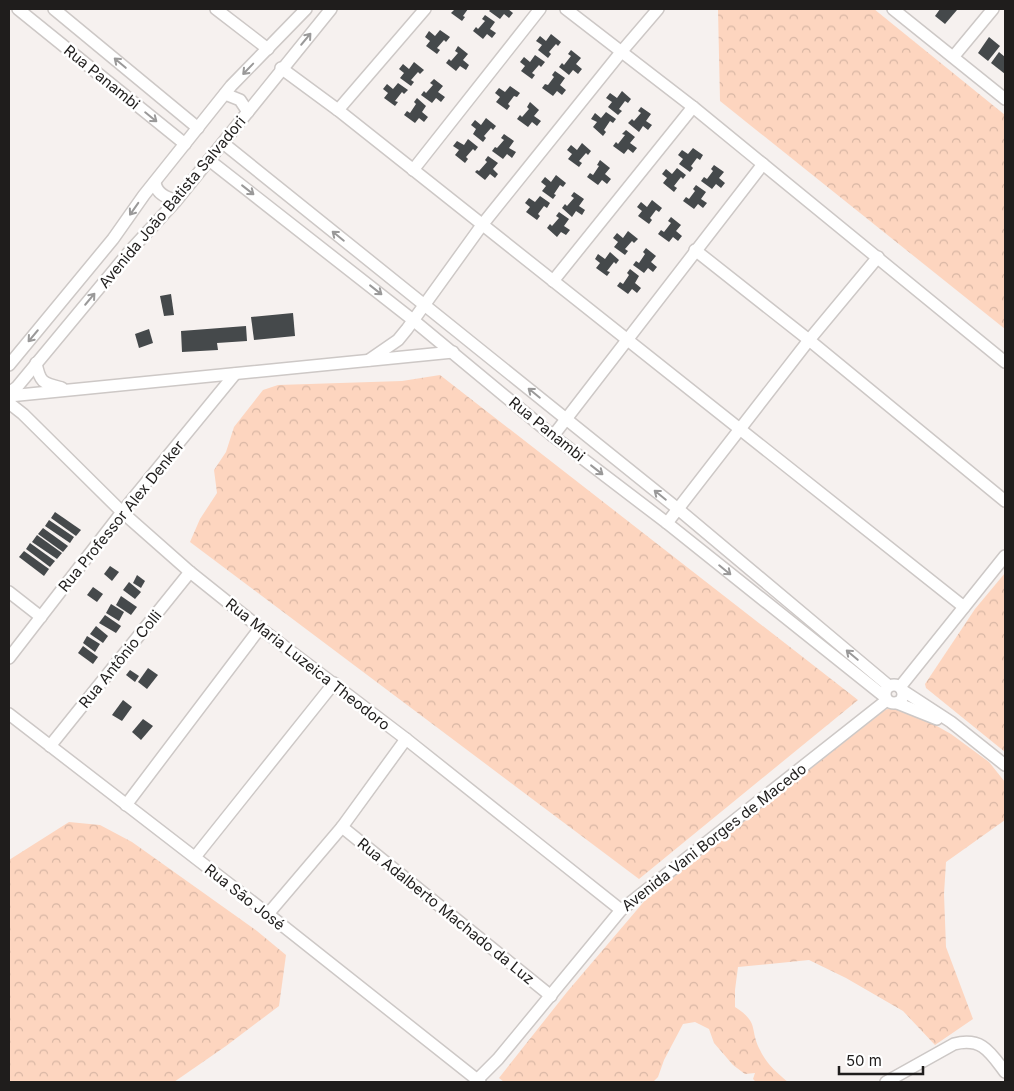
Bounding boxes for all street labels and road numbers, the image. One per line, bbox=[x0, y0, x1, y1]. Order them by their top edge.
street label: Rua Panambi bbox=[60, 41, 144, 113]
street label: Avenida João Batista Salvadori bbox=[95, 112, 249, 292]
street label: Rua Panambi bbox=[505, 393, 589, 465]
street label: Rua Professor Alex Denker bbox=[54, 436, 188, 596]
street label: Rua Maria Luzeica Theodoro bbox=[222, 594, 394, 734]
street label: Rua Antônio Colli bbox=[75, 606, 165, 712]
street label: Avenida Vani Borges de Macedo bbox=[618, 759, 810, 915]
street label: Rua Adalberto Machado da Luz bbox=[354, 834, 538, 988]
street label: Rua São José bbox=[201, 860, 289, 934]

